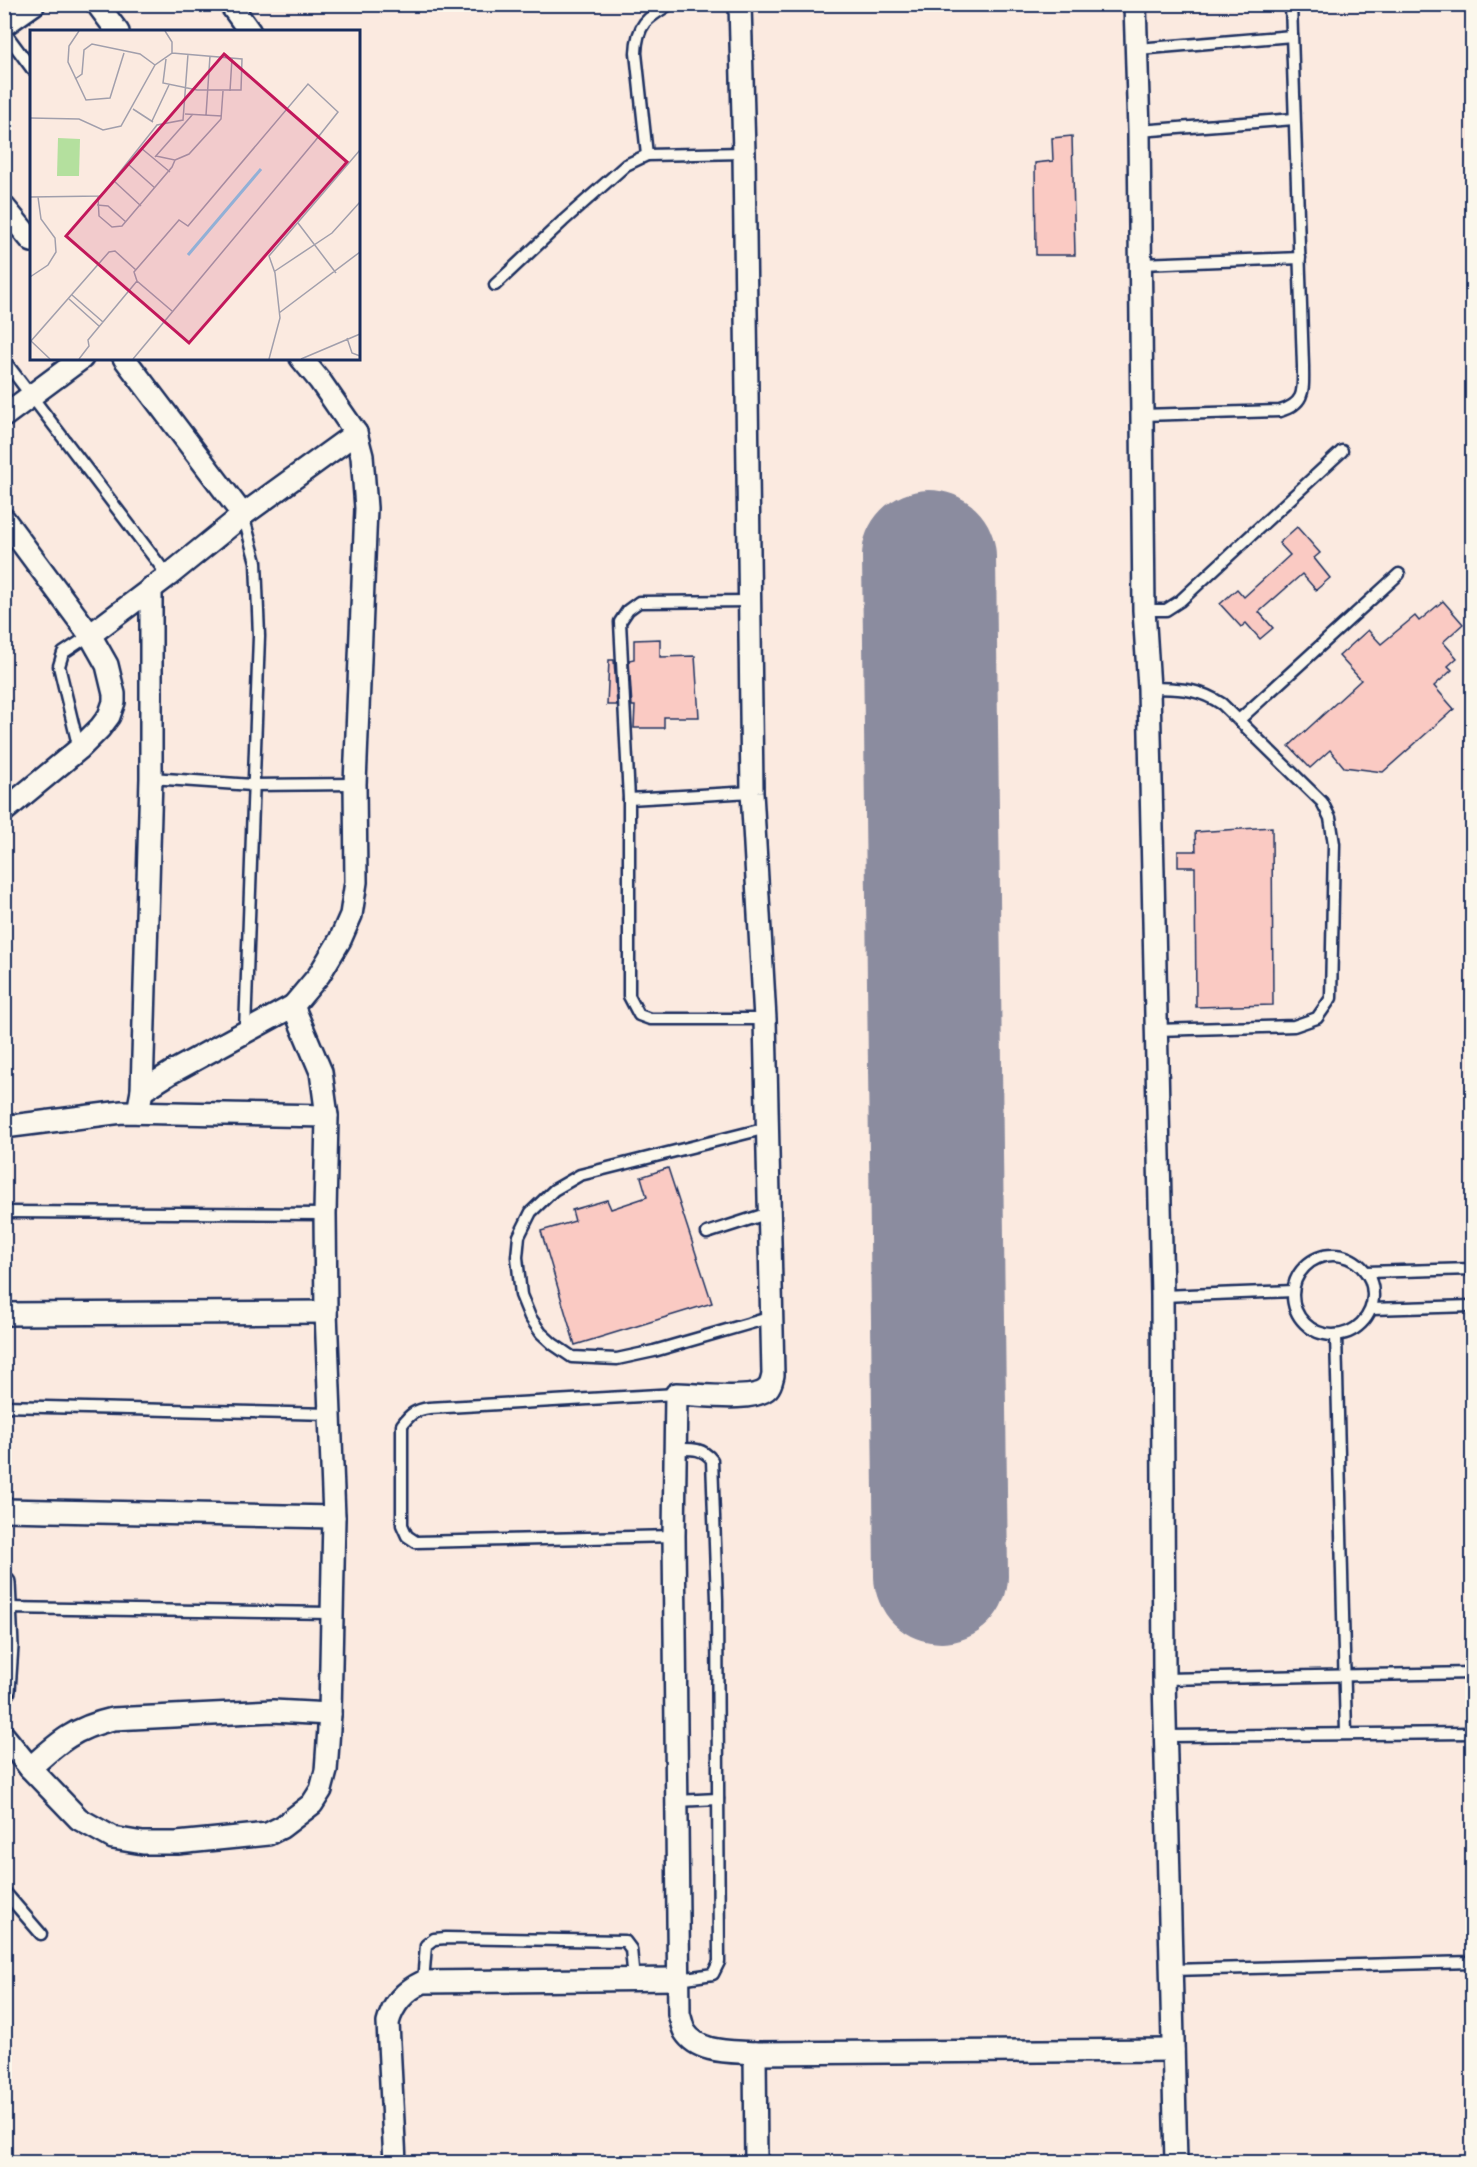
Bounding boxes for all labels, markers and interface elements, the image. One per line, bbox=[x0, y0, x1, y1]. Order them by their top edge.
inset map bbox=[30, 30, 360, 360]

